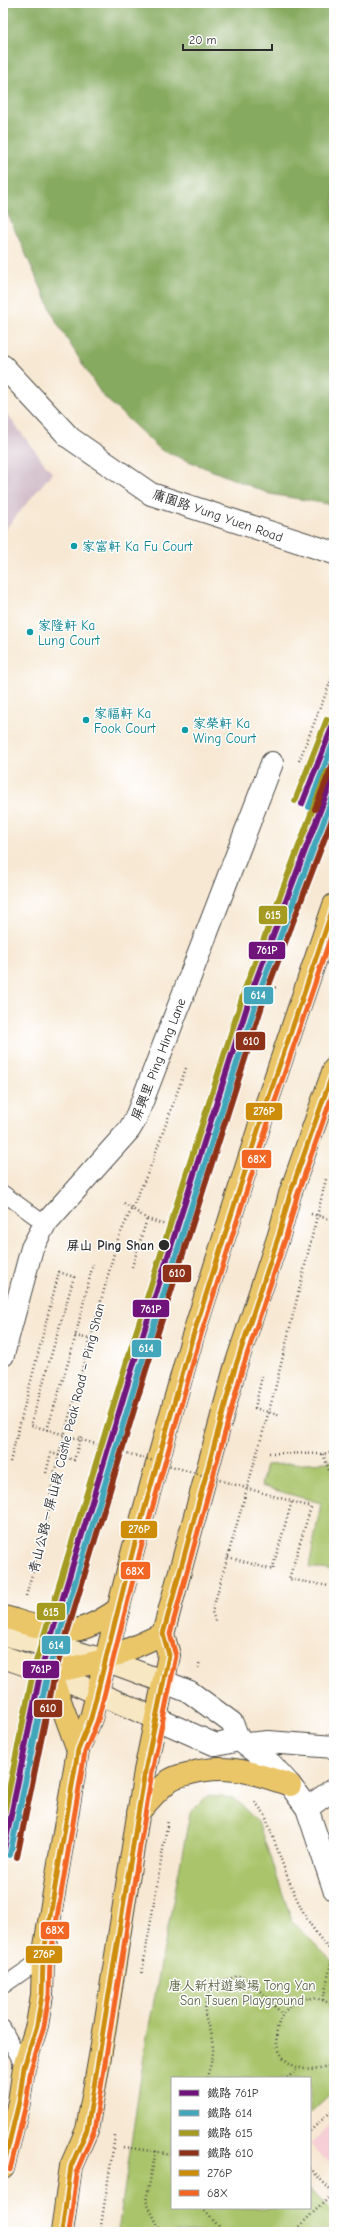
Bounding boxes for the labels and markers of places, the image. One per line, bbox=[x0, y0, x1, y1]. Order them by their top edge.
place label: 家富軒 Ka Fu Court bbox=[82, 539, 194, 554]
marker: 家富軒 Ka Fu Court bbox=[69, 541, 79, 551]
place label: 家隆軒 Ka Lung Court bbox=[38, 618, 101, 648]
marker: 家隆軒 Ka Lung Court bbox=[25, 627, 35, 637]
place label: 家福軒 Ka Fook Court bbox=[94, 706, 157, 736]
marker: 家福軒 Ka Fook Court bbox=[81, 715, 91, 725]
place label: 家榮軒 Ka Wing Court bbox=[193, 716, 257, 746]
marker: 家榮軒 Ka Wing Court bbox=[180, 725, 190, 735]
place label: 屏山 Ping Shan bbox=[67, 1238, 154, 1253]
marker: 屏山 Ping Shan bbox=[157, 1238, 171, 1252]

